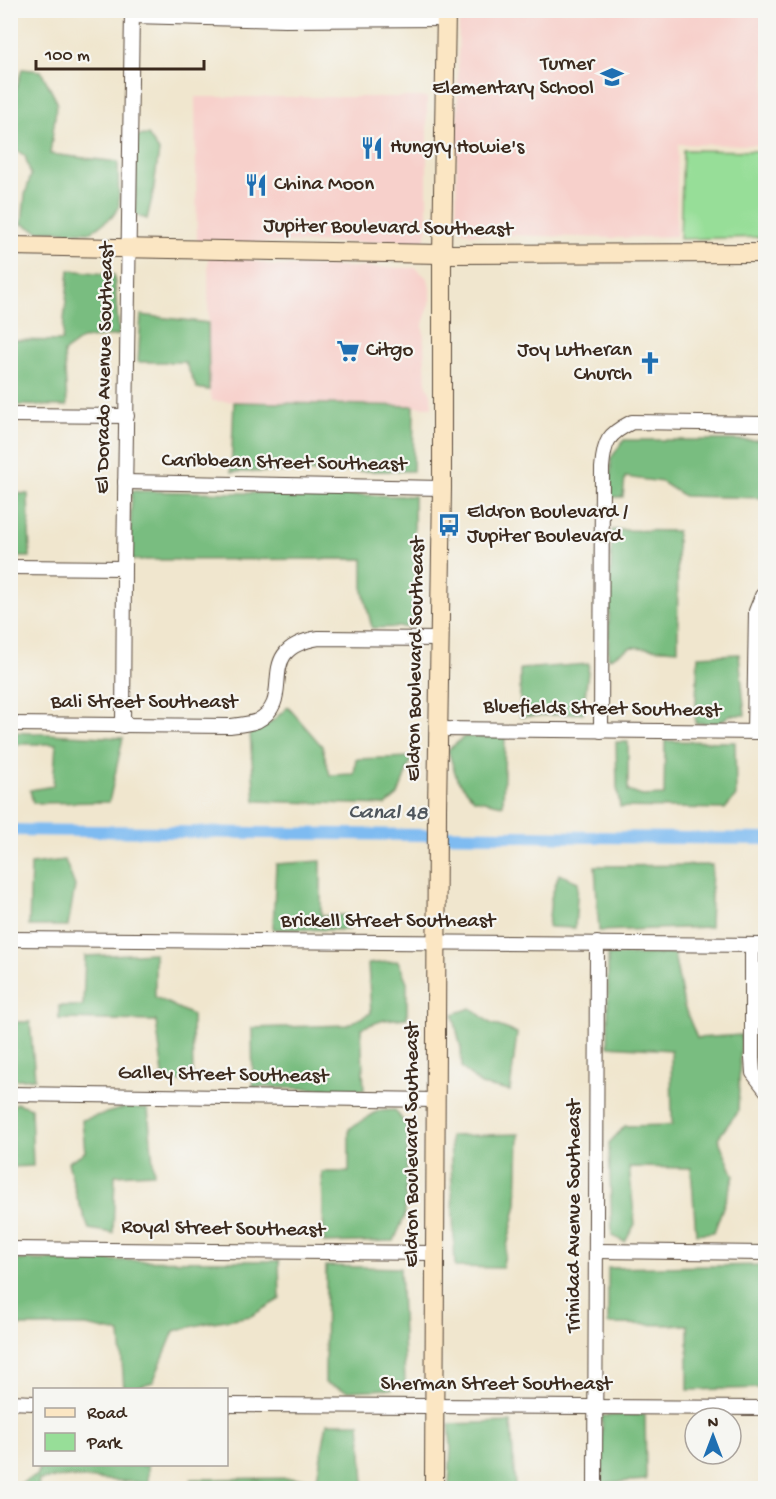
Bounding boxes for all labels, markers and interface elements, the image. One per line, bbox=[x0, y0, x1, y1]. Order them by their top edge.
scale bar bbox=[36, 33, 204, 71]
text: 100 m bbox=[44, 46, 90, 67]
place label: Turner Elementary School bbox=[432, 53, 596, 102]
school or university icon: Turner Elementary School bbox=[599, 64, 625, 90]
restaurant icon: Hungry Howie's bbox=[359, 135, 385, 161]
place label: Hungry Howie's bbox=[390, 136, 525, 161]
restaurant icon: China Moon bbox=[243, 172, 269, 198]
place label: China Moon bbox=[274, 173, 374, 198]
street label: Jupiter Boulevard Southeast bbox=[263, 214, 515, 244]
street label: El Dorado Avenue Southeast bbox=[91, 239, 121, 494]
supermarket icon: Citgo bbox=[335, 338, 361, 364]
place label: Citgo bbox=[366, 339, 413, 364]
place label: Joy Lutheran Church bbox=[517, 339, 632, 388]
church icon: Joy Lutheran Church bbox=[637, 350, 663, 376]
street label: Caribbean Street Southeast bbox=[161, 449, 409, 479]
place label: Eldron Boulevard / Jupiter Boulevard bbox=[467, 501, 628, 550]
bus stop icon: Eldron Boulevard / Jupiter Boulevard bbox=[436, 512, 462, 538]
street label: Eldron Boulevard Southeast bbox=[402, 534, 432, 782]
street label: Bali Street Southeast bbox=[50, 691, 240, 716]
street label: Bluefields Street Southeast bbox=[482, 695, 723, 725]
water label: Canal 48 bbox=[348, 800, 429, 828]
street label: Brickell Street Southeast bbox=[280, 910, 498, 935]
street label: Eldron Boulevard Southeast bbox=[401, 1020, 426, 1268]
street label: Galley Street Southeast bbox=[118, 1062, 331, 1090]
street label: Trinidad Avenue Southeast bbox=[563, 1097, 588, 1334]
street label: Royal Street Southeast bbox=[121, 1216, 327, 1244]
street label: Sherman Street Southeast bbox=[381, 1373, 614, 1398]
legend bbox=[33, 1388, 228, 1466]
text: Road bbox=[87, 1404, 128, 1425]
north arrow bbox=[683, 1406, 743, 1466]
text: N bbox=[708, 1415, 719, 1434]
text: Park bbox=[86, 1434, 123, 1455]

